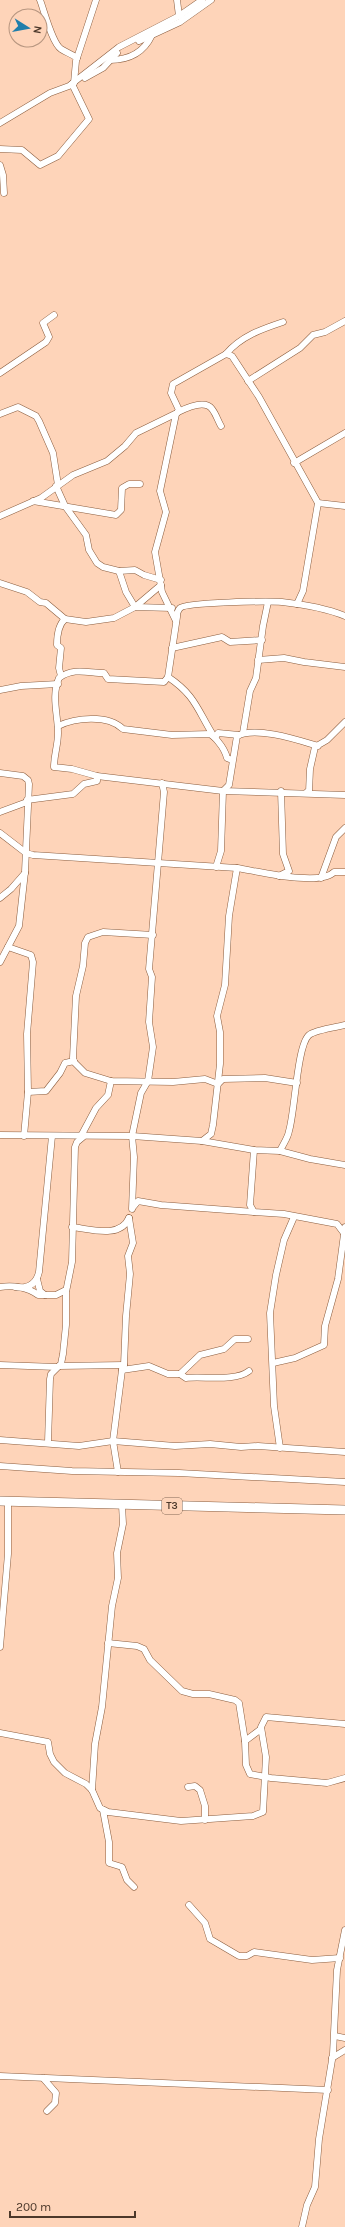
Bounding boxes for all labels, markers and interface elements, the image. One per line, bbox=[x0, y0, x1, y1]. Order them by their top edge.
north arrow bbox=[8, 8, 48, 48]
text: N bbox=[30, 25, 44, 35]
road number: T3 bbox=[162, 1498, 182, 1514]
scale bar bbox=[10, 2193, 135, 2219]
text: 200 m bbox=[16, 2200, 51, 2214]

